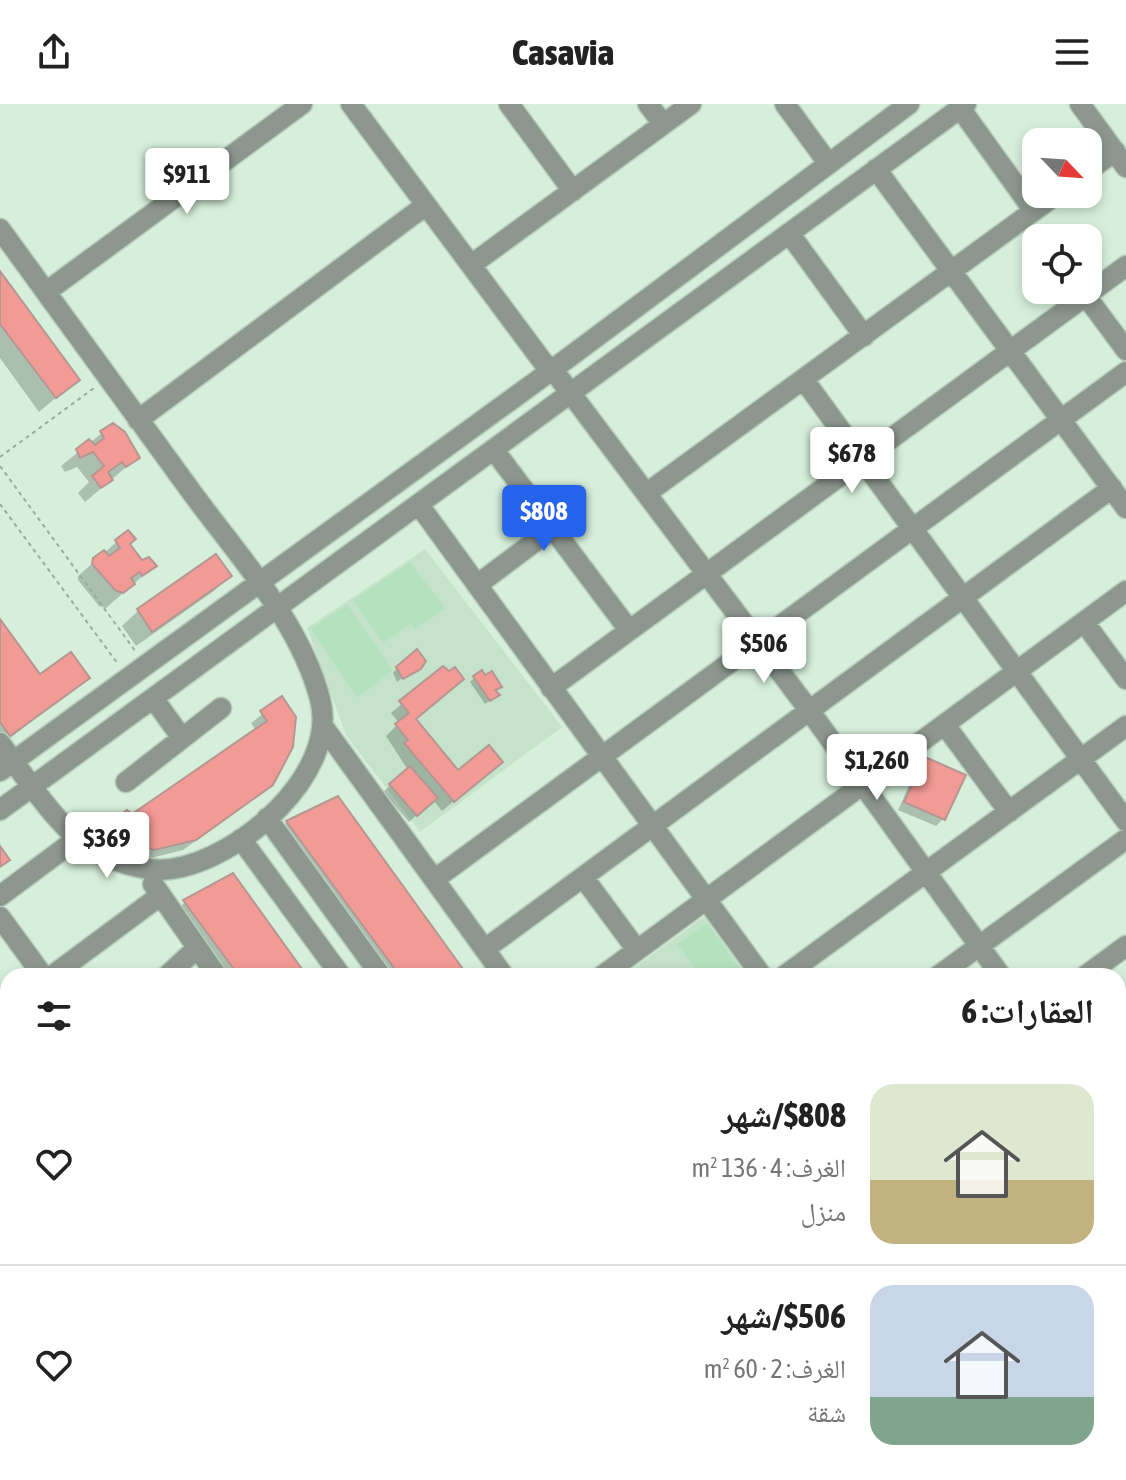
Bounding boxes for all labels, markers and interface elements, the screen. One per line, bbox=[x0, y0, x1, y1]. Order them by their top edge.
icon: share bbox=[32, 30, 76, 74]
icon: menu bbox=[1050, 30, 1094, 74]
text: Casavia bbox=[512, 31, 614, 73]
north arrow bbox=[1022, 128, 1102, 208]
map controls bbox=[1022, 128, 1102, 304]
pin: $911 bbox=[140, 148, 234, 216]
text: $911 bbox=[163, 159, 211, 189]
button: locate bbox=[1022, 224, 1102, 304]
pin: $678 bbox=[805, 427, 899, 495]
text: $678 bbox=[828, 438, 876, 468]
pin: $808 bbox=[497, 485, 591, 553]
text: $808 bbox=[520, 496, 568, 526]
pin: $506 bbox=[717, 617, 811, 685]
text: $506 bbox=[740, 628, 788, 658]
pin: $1,260 bbox=[812, 734, 942, 802]
text: $1,260 bbox=[845, 745, 909, 775]
pin: $369 bbox=[60, 812, 154, 880]
text: $369 bbox=[83, 823, 131, 853]
text: العقارات: 6 bbox=[961, 991, 1094, 1030]
icon: filters bbox=[32, 994, 76, 1038]
text: $808/شهر bbox=[722, 1095, 846, 1134]
icon: home bbox=[934, 1116, 1030, 1212]
icon: heart bbox=[32, 1142, 76, 1186]
text: الغرف: 4 · 136 m² bbox=[692, 1153, 846, 1183]
text: منزل bbox=[801, 1197, 846, 1227]
text: $506/شهر bbox=[722, 1296, 846, 1335]
icon: home bbox=[934, 1317, 1030, 1413]
icon: heart bbox=[32, 1343, 76, 1387]
text: الغرف: 2 · 60 m² bbox=[704, 1354, 846, 1384]
text: شقة bbox=[807, 1398, 846, 1428]

